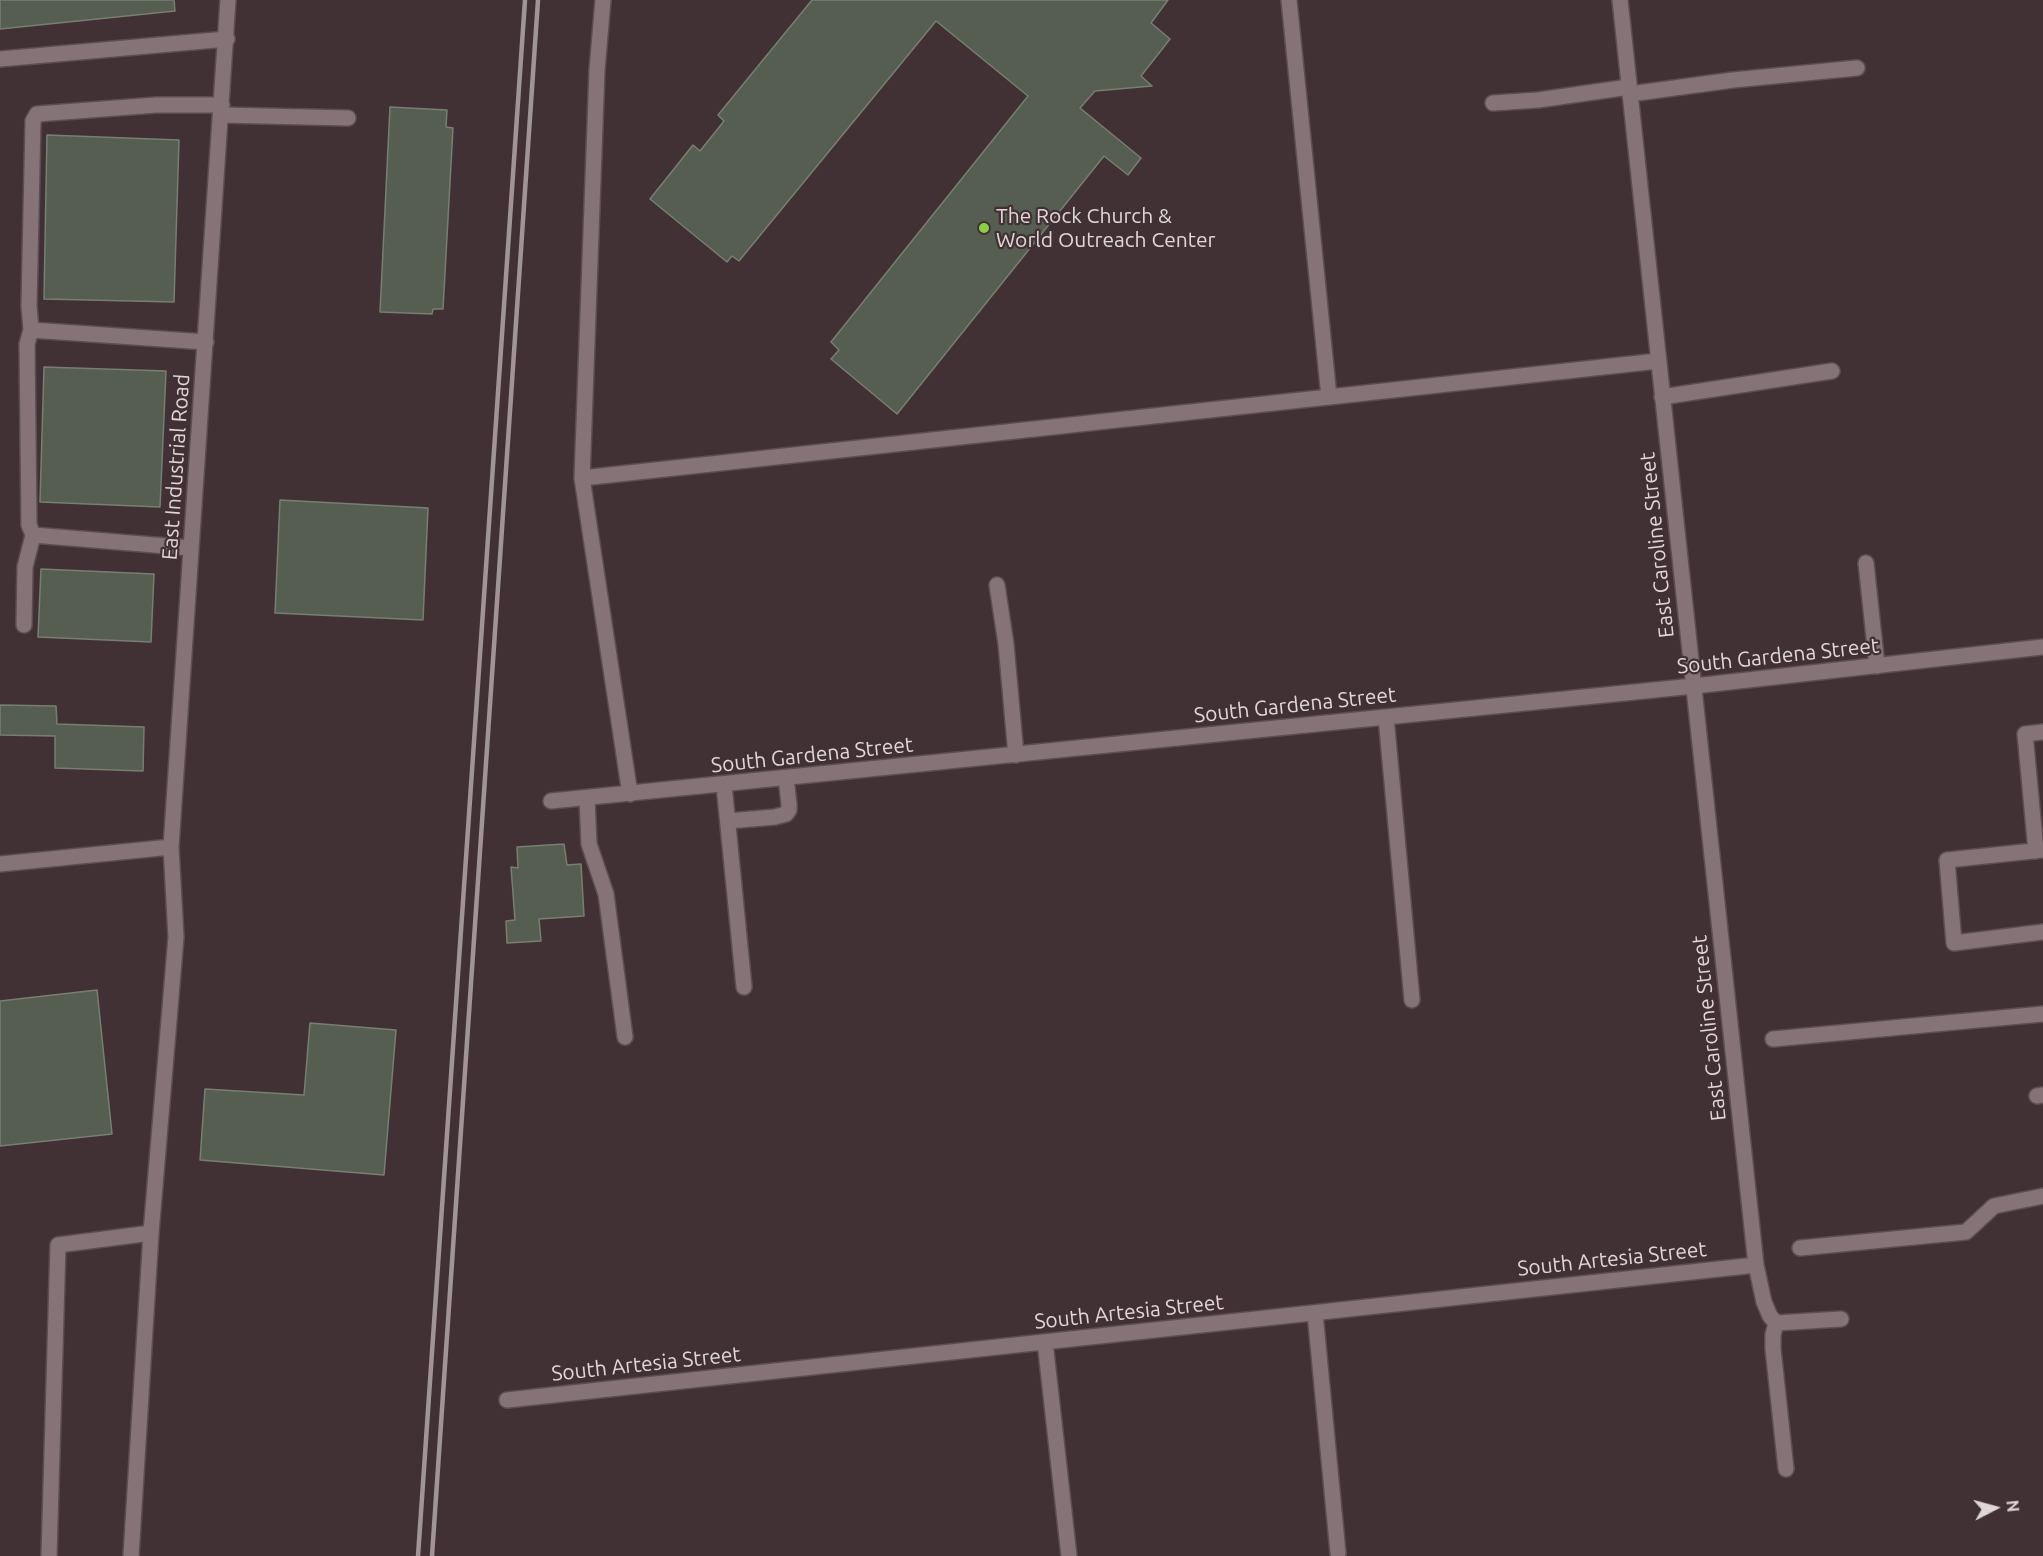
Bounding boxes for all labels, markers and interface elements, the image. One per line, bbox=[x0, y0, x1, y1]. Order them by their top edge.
place label: The Rock Church & World Outreach Center bbox=[996, 203, 1216, 253]
marker: The Rock Church & World Outreach Center bbox=[977, 221, 991, 235]
street label: East Industrial Road bbox=[157, 373, 195, 561]
street label: East Caroline Street bbox=[1635, 451, 1679, 639]
street label: South Gardena Street bbox=[1676, 633, 1880, 679]
street label: South Gardena Street bbox=[1193, 682, 1397, 728]
street label: South Gardena Street bbox=[710, 732, 914, 778]
street label: East Caroline Street bbox=[1687, 934, 1731, 1122]
street label: South Artesia Street bbox=[1516, 1237, 1708, 1281]
street label: South Artesia Street bbox=[1033, 1290, 1225, 1334]
street label: South Artesia Street bbox=[550, 1342, 742, 1386]
north arrow bbox=[1965, 1478, 2025, 1538]
text: N bbox=[2003, 1499, 2022, 1513]

